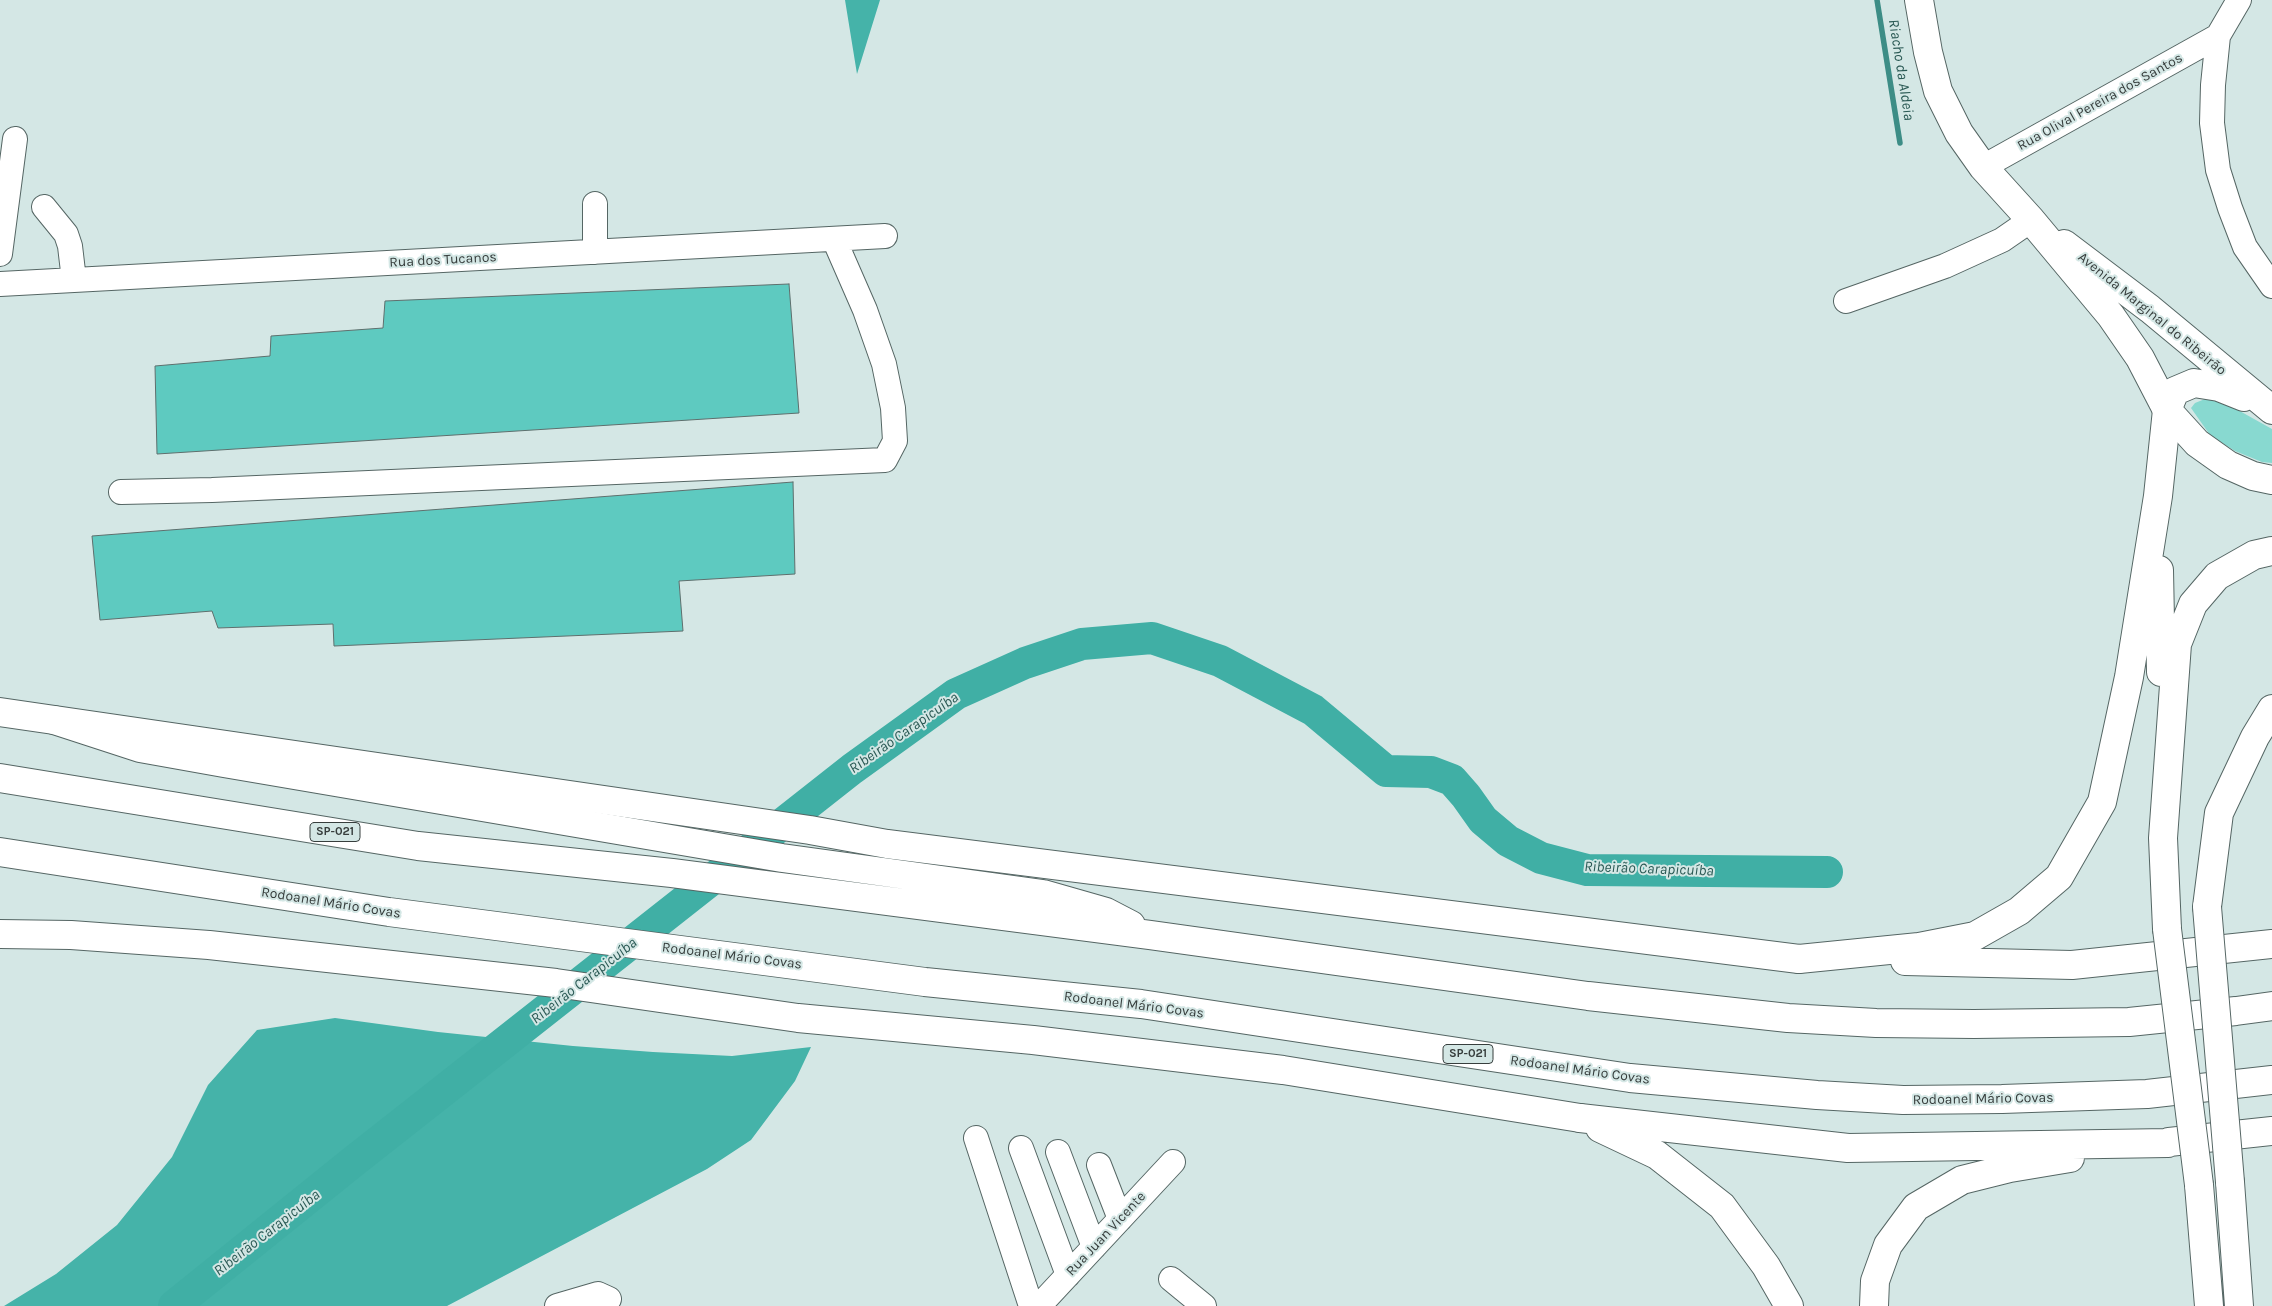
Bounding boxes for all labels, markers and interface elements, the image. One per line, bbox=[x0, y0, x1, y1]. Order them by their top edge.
water label: Riacho da Aldeia bbox=[1884, 18, 1918, 122]
street label: Rua Olival Pereira dos Santos bbox=[2015, 50, 2185, 154]
street label: Rua dos Tucanos bbox=[389, 249, 497, 271]
street label: Avenida Marginal do Ribeirão bbox=[2074, 249, 2230, 379]
water label: Ribeirão Carapicuíba bbox=[846, 688, 962, 778]
road number: SP-021 bbox=[310, 822, 360, 842]
water label: Ribeirão Carapicuíba bbox=[1584, 858, 1714, 880]
street label: Rodoanel Mário Covas bbox=[260, 884, 402, 922]
water label: Ribeirão Carapicuíba bbox=[527, 934, 641, 1028]
street label: Rodoanel Mário Covas bbox=[661, 939, 803, 973]
street label: Rodoanel Mário Covas bbox=[1063, 988, 1205, 1022]
road number: SP-021 bbox=[1443, 1044, 1493, 1064]
street label: Rodoanel Mário Covas bbox=[1509, 1052, 1651, 1088]
street label: Rodoanel Mário Covas bbox=[1912, 1089, 2054, 1109]
water label: Ribeirão Carapicuíba bbox=[210, 1186, 324, 1280]
street label: Rua Juan Vicente bbox=[1063, 1188, 1149, 1280]

